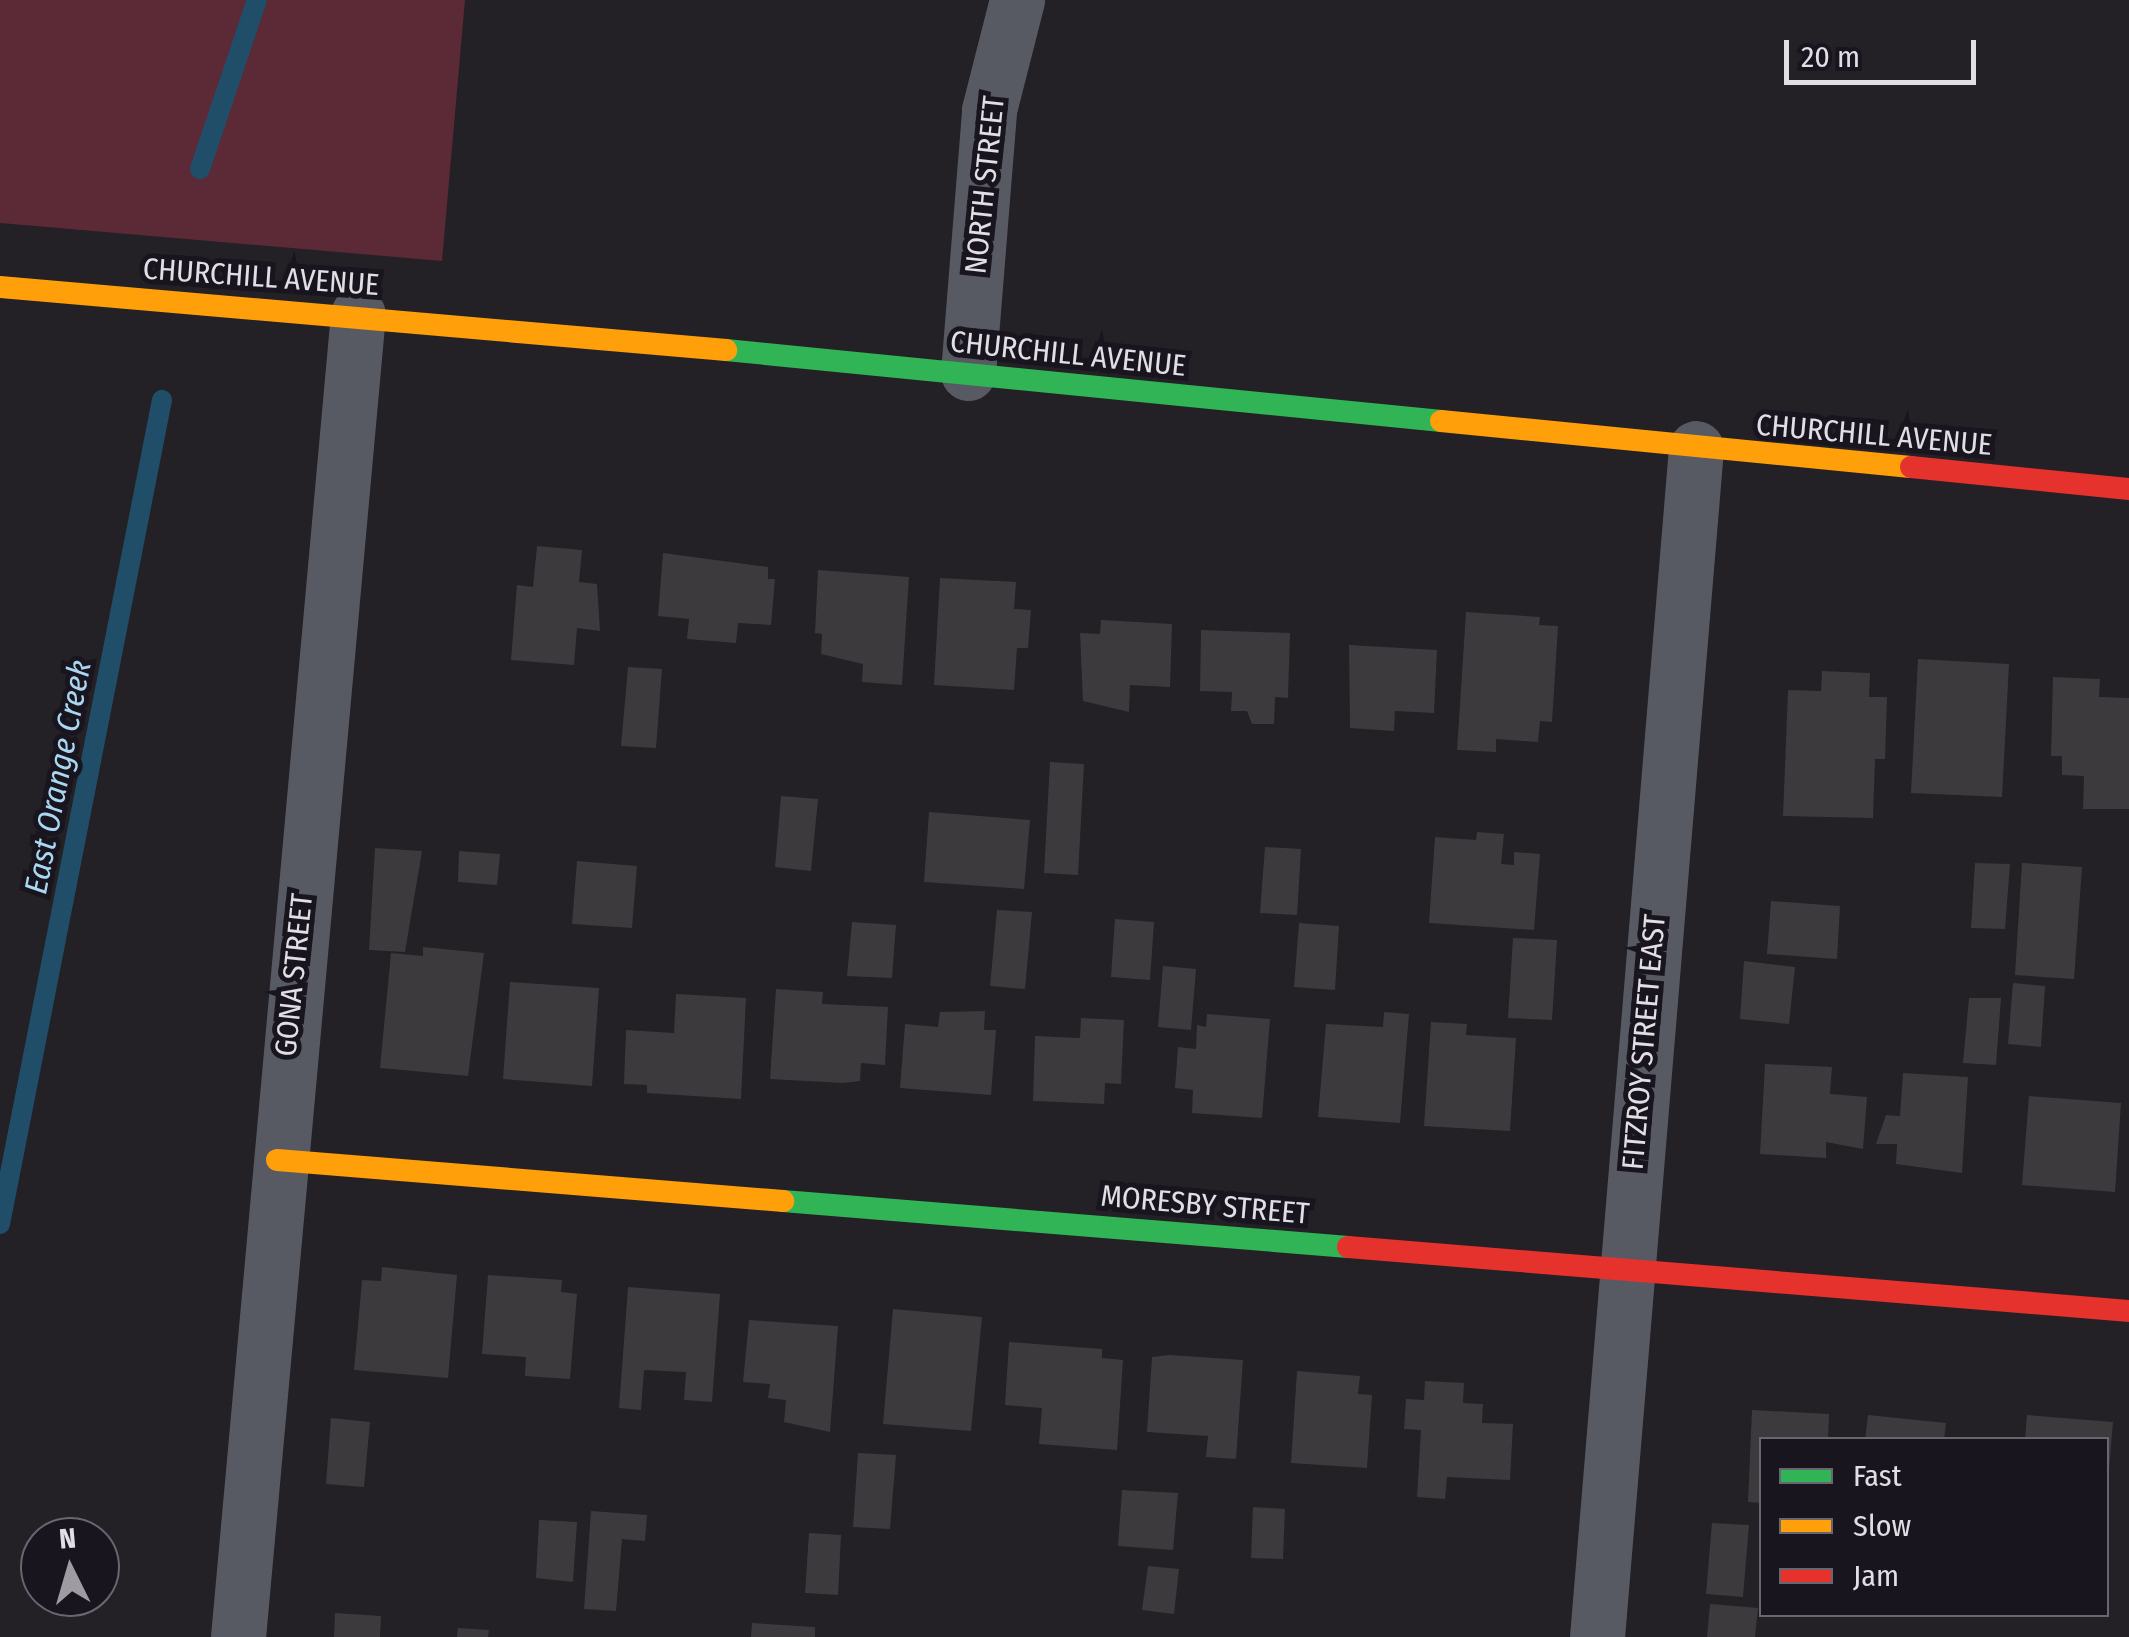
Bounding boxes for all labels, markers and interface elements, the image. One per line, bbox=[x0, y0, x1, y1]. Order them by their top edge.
scale bar bbox=[1789, 20, 1982, 82]
text: 20 m bbox=[1801, 39, 1860, 75]
street label: NORTH STREET bbox=[958, 94, 1012, 276]
street label: CHURCHILL AVENUE bbox=[142, 251, 380, 303]
street label: CHURCHILL AVENUE bbox=[948, 324, 1188, 384]
street label: CHURCHILL AVENUE bbox=[1755, 407, 1993, 463]
water label: East Orange Creek bbox=[17, 657, 99, 897]
street label: GONA STREET bbox=[268, 892, 320, 1058]
street label: FITZROY STREET EAST bbox=[1615, 913, 1673, 1171]
street label: MORESBY STREET bbox=[1099, 1178, 1311, 1232]
legend bbox=[1759, 1437, 2109, 1617]
text: Fast bbox=[1853, 1458, 1901, 1494]
text: Slow bbox=[1853, 1508, 1911, 1544]
north arrow bbox=[20, 1517, 120, 1617]
text: N bbox=[58, 1521, 77, 1556]
text: Jam bbox=[1853, 1558, 1899, 1594]

